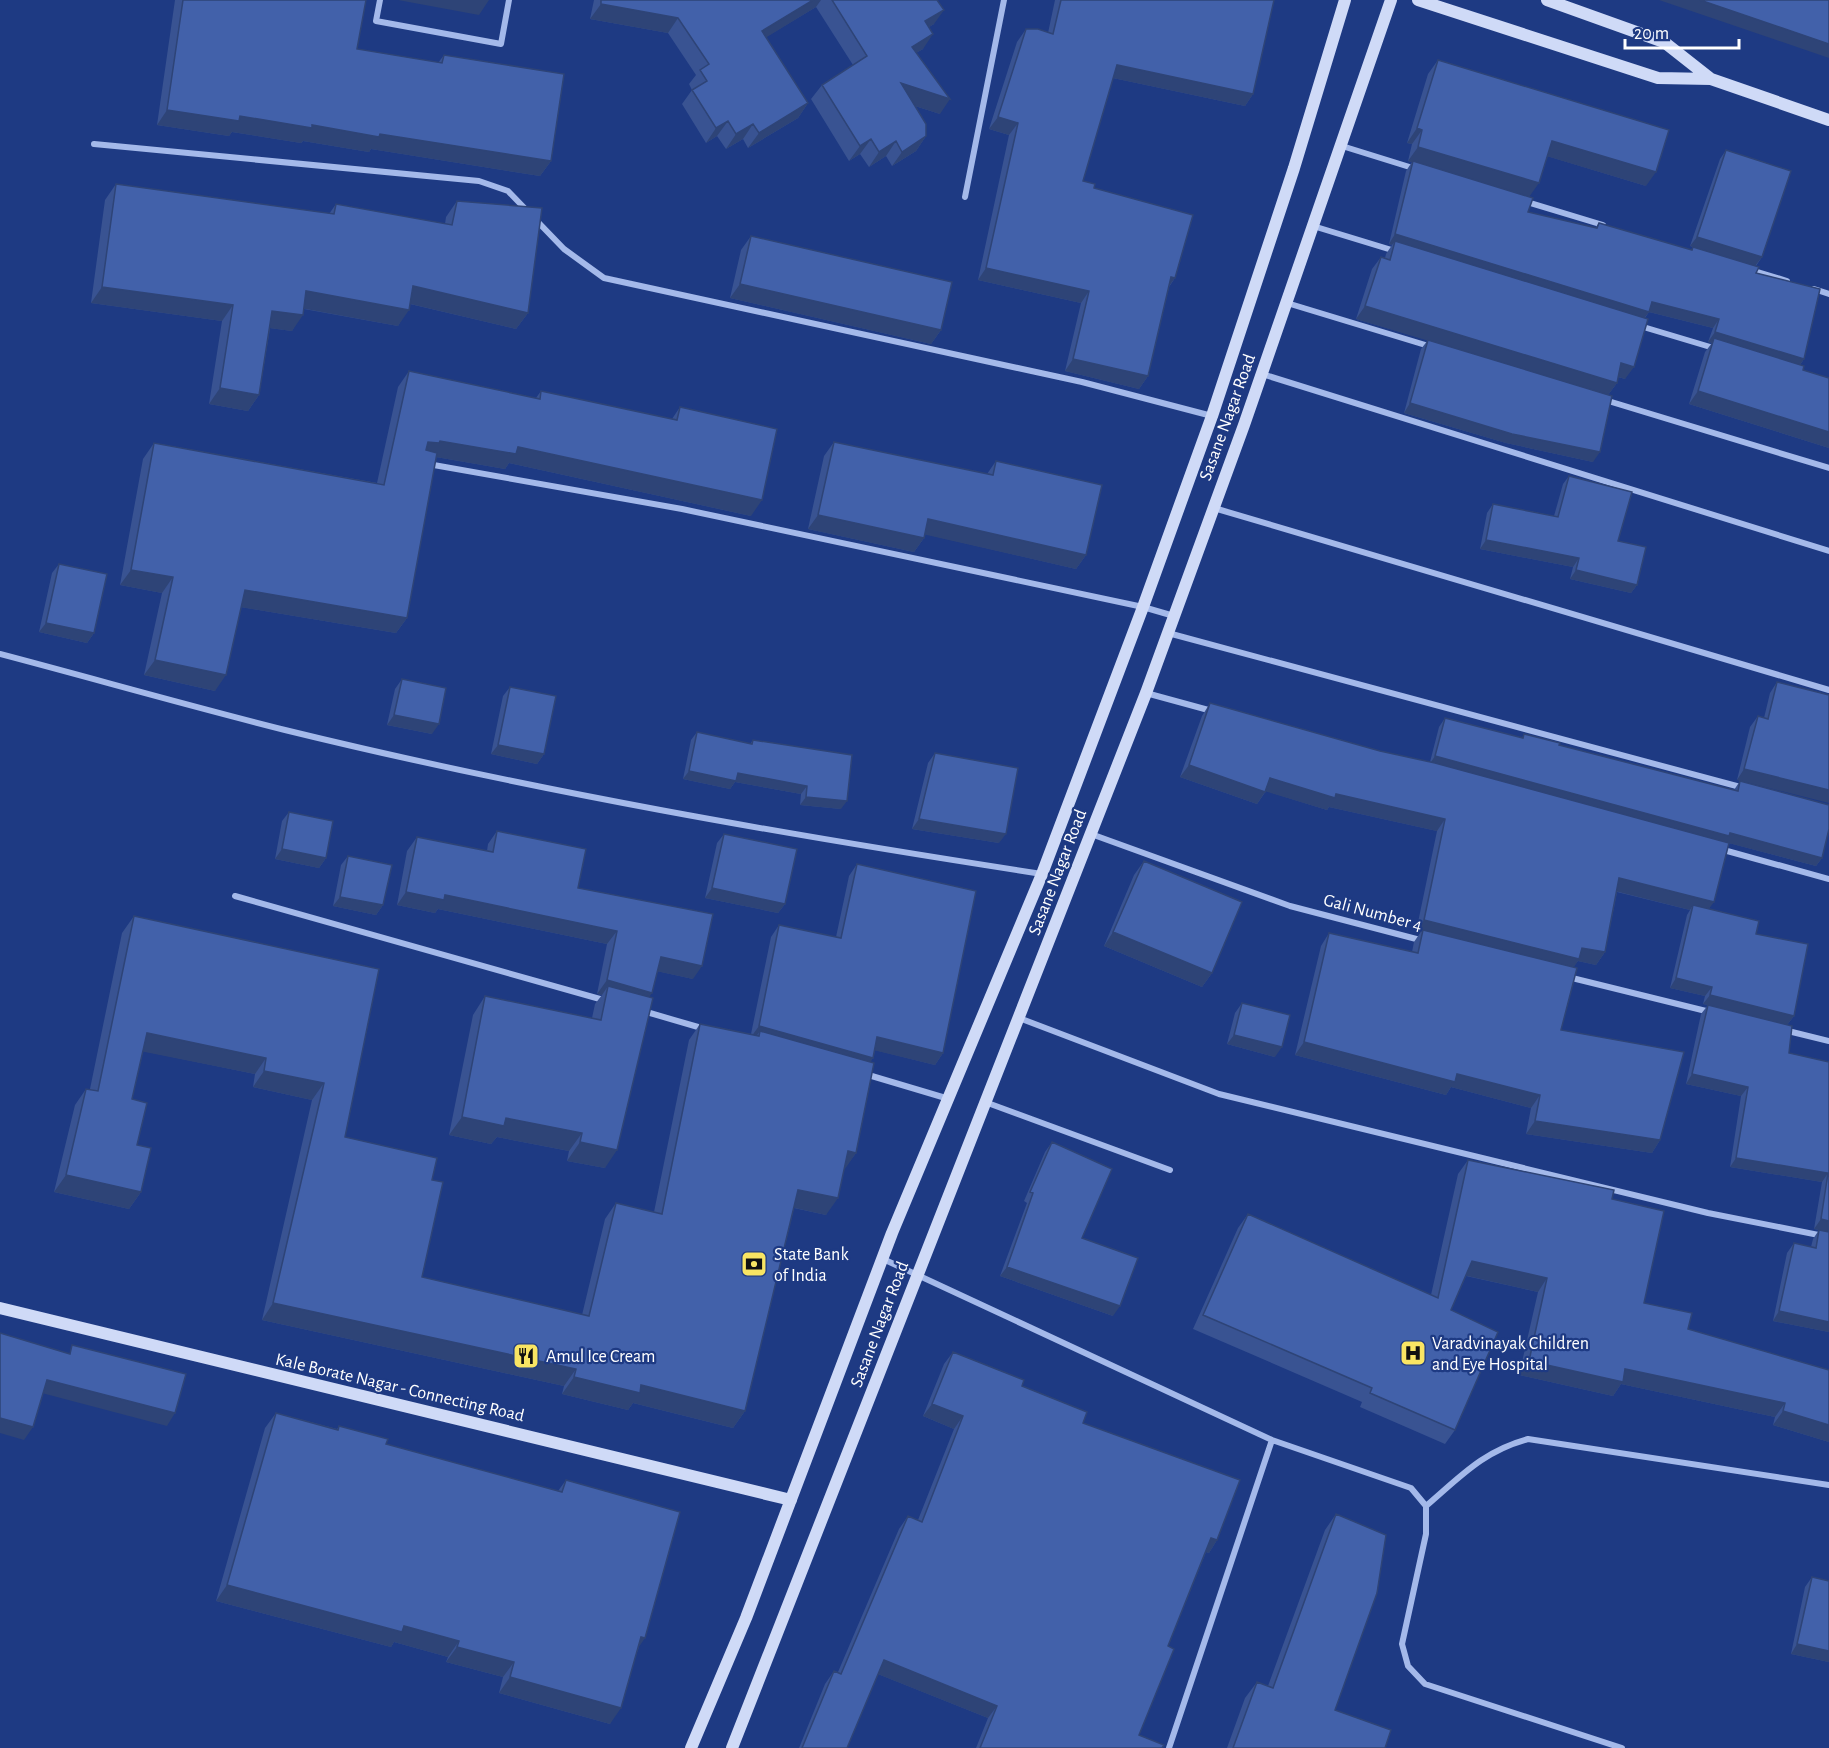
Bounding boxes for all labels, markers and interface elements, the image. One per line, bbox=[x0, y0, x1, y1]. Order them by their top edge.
scale bar bbox=[1625, 12, 1739, 50]
text: 20 m bbox=[1634, 25, 1669, 43]
street label: Sasane Nagar Road bbox=[1197, 352, 1259, 483]
street label: Sasane Nagar Road bbox=[1026, 807, 1090, 938]
street label: Gali Number 4 bbox=[1322, 891, 1424, 935]
place label: State Bank of India bbox=[774, 1246, 849, 1285]
bank icon: State Bank of India bbox=[739, 1249, 769, 1279]
street label: Sasane Nagar Road bbox=[848, 1259, 912, 1390]
place label: Varadvinayak Children and Eye Hospital bbox=[1432, 1335, 1589, 1374]
hospital icon: Varadvinayak Children and Eye Hospital bbox=[1398, 1338, 1428, 1368]
restaurant icon: Amul Ice Cream bbox=[511, 1341, 541, 1371]
place label: Amul Ice Cream bbox=[546, 1348, 656, 1366]
street label: Kale Borate Nagar - Connecting Road bbox=[274, 1351, 526, 1425]

